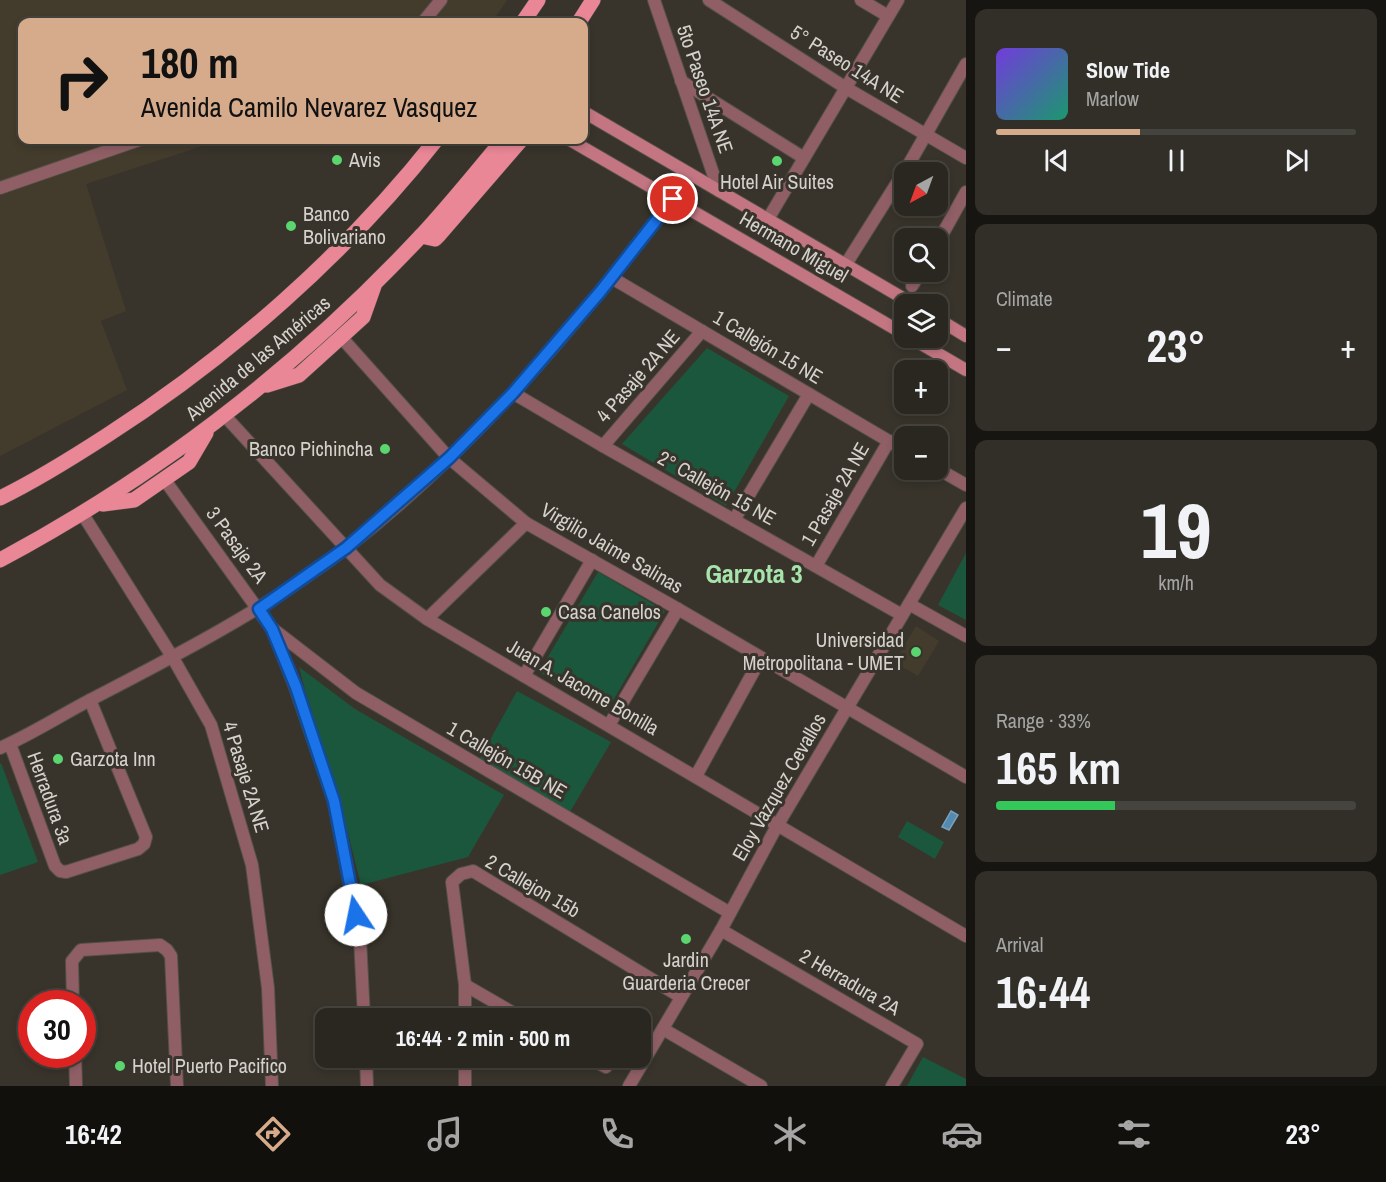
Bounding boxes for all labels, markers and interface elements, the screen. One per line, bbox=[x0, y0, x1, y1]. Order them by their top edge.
street label: 5° Paseo 14A NE bbox=[786, 18, 909, 109]
street label: 5to Paseo 14A NE bbox=[671, 21, 740, 157]
text: 180 m bbox=[141, 35, 239, 91]
icon: right bbox=[42, 42, 120, 120]
text: Slow Tide bbox=[1086, 55, 1170, 85]
text: Marlow bbox=[1086, 85, 1139, 112]
text: Avenida Camilo Nevarez Vasquez bbox=[141, 89, 477, 125]
icon: previous bbox=[1040, 144, 1073, 177]
icon: pause bbox=[1160, 144, 1193, 177]
icon: next bbox=[1280, 144, 1313, 177]
place label: Avis bbox=[348, 146, 381, 173]
marker: Avis bbox=[330, 153, 344, 167]
marker: Hotel Air Suites bbox=[770, 154, 784, 168]
north arrow bbox=[894, 162, 948, 216]
map controls bbox=[894, 162, 948, 480]
place label: Hotel Air Suites bbox=[720, 168, 834, 195]
pin bbox=[647, 173, 698, 224]
icon: arrive bbox=[656, 182, 689, 215]
place label: Banco Bolivariano bbox=[303, 200, 386, 250]
street label: Hermano Miguel bbox=[735, 205, 853, 289]
marker: Banco Bolivariano bbox=[284, 219, 298, 233]
button: search bbox=[894, 228, 948, 282]
text: Climate bbox=[996, 285, 1053, 312]
street label: Avenida de las Américas bbox=[179, 289, 336, 427]
button: layers bbox=[894, 294, 948, 348]
street label: 1 Callejón 15 NE bbox=[709, 303, 828, 390]
text: 23° bbox=[1146, 315, 1206, 376]
street label: 4 Pasaje 2A NE bbox=[590, 323, 685, 428]
text: − bbox=[996, 324, 1012, 368]
text: + bbox=[1340, 324, 1356, 368]
button: + bbox=[894, 360, 948, 414]
button: − bbox=[894, 426, 948, 480]
place label: Banco Pichincha bbox=[249, 435, 373, 462]
street label: 1 Pasaje 2A NE bbox=[794, 437, 875, 550]
marker: Banco Pichincha bbox=[378, 442, 392, 456]
street label: 2° Callejón 15 NE bbox=[653, 444, 781, 531]
text: 19 bbox=[1140, 477, 1212, 582]
street label: Virgilio Jaime Salinas bbox=[536, 496, 688, 599]
street label: 3 Pasaje 2A bbox=[200, 501, 274, 588]
district label: Garzota 3 bbox=[705, 556, 803, 591]
text: km/h bbox=[1158, 569, 1194, 596]
place label: Casa Canelos bbox=[558, 598, 661, 625]
marker: Casa Canelos bbox=[539, 605, 553, 619]
place label: Universidad Metropolitana - UMET bbox=[743, 626, 904, 676]
street label: Juan A. Jacome Bonilla bbox=[502, 632, 664, 741]
marker: Universidad Metropolitana - UMET bbox=[909, 645, 923, 659]
text: Range · 33% bbox=[996, 707, 1091, 734]
street label: Eloy Vazquez Cevallos bbox=[725, 708, 832, 866]
street label: 1 Callejón 15B NE bbox=[442, 714, 572, 805]
street label: 4 Pasaje 2A NE bbox=[217, 718, 276, 836]
text: 165 km bbox=[996, 737, 1121, 798]
place label: Garzota Inn bbox=[70, 745, 156, 772]
street label: Herradura 3a bbox=[21, 748, 80, 848]
marker: Garzota Inn bbox=[51, 752, 65, 766]
street label: 2 Callejon 15b bbox=[481, 848, 585, 923]
position arrow bbox=[324, 883, 388, 947]
text: Arrival bbox=[996, 931, 1043, 958]
marker: Jardin Guarderia Crecer bbox=[679, 932, 693, 946]
street label: 2 Herradura 2A bbox=[795, 942, 906, 1021]
place label: Jardin Guarderia Crecer bbox=[622, 946, 750, 996]
text: 16:44 bbox=[996, 961, 1090, 1022]
speed limit sign: 30 bbox=[18, 990, 96, 1068]
text: 16:44 · 2 min · 500 m bbox=[396, 1023, 570, 1053]
place label: Hotel Puerto Pacifico bbox=[132, 1052, 287, 1079]
marker: Hotel Puerto Pacifico bbox=[113, 1059, 127, 1073]
icon: directions bbox=[252, 1113, 294, 1155]
icon: music bbox=[424, 1113, 466, 1155]
icon: phone bbox=[596, 1113, 638, 1155]
icon: climate bbox=[769, 1113, 811, 1155]
icon: car bbox=[941, 1113, 983, 1155]
icon: filters bbox=[1113, 1113, 1155, 1155]
text: 16:42 bbox=[65, 1116, 122, 1152]
text: 23° bbox=[1285, 1116, 1321, 1152]

